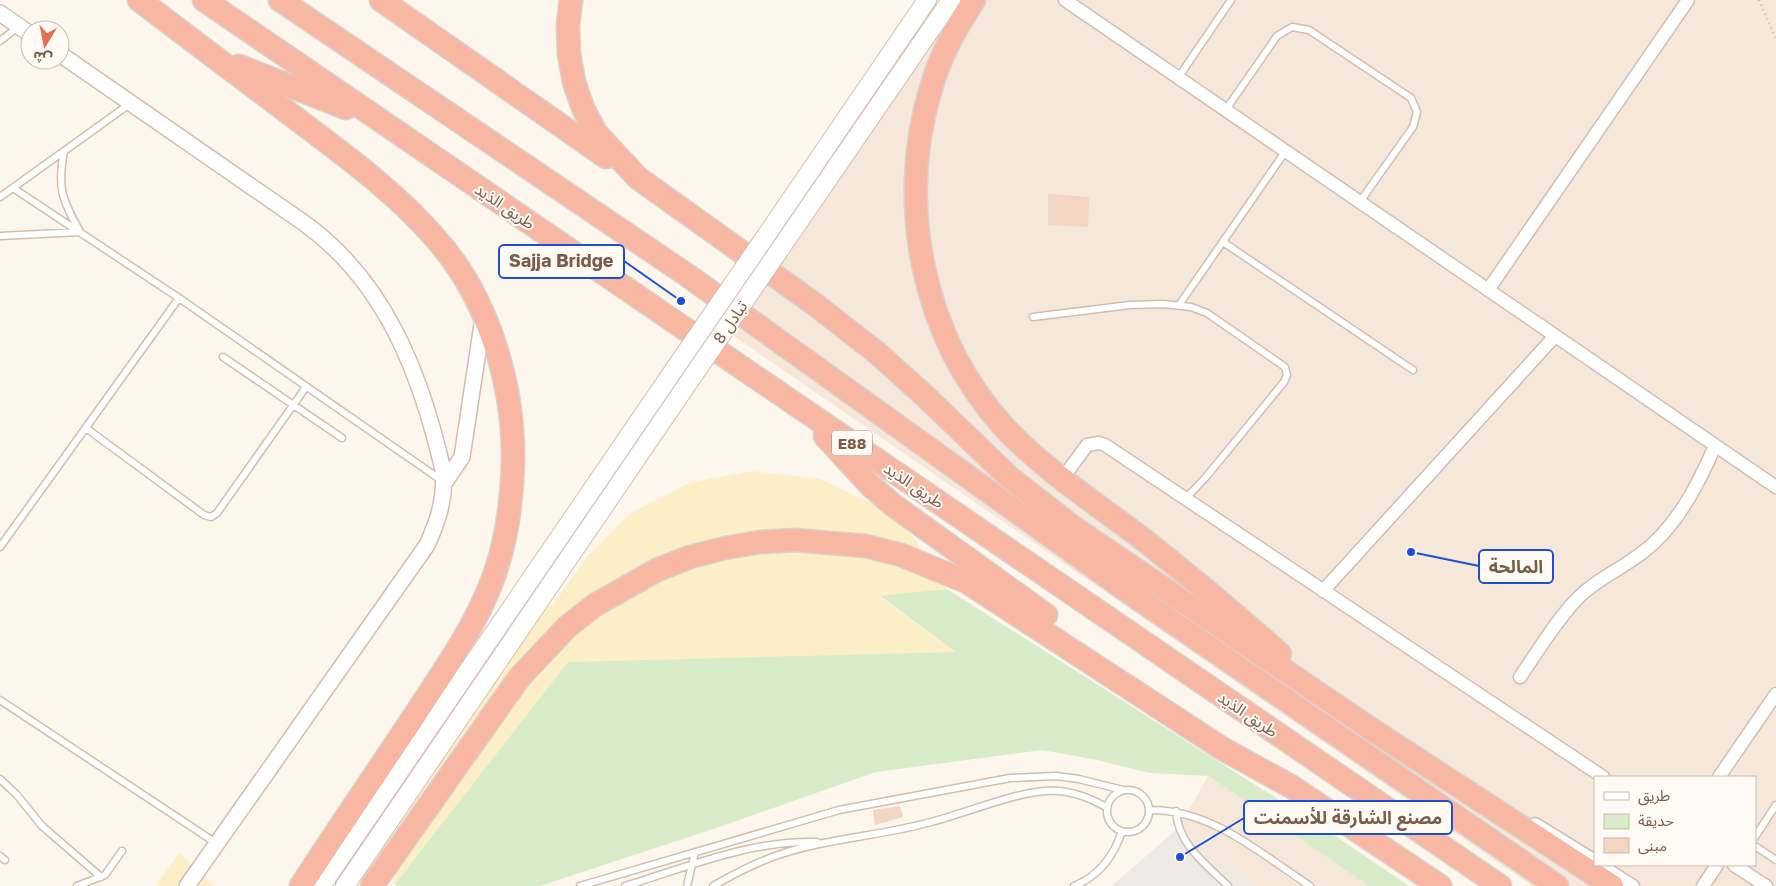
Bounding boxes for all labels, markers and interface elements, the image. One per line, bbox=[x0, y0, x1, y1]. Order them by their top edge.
north arrow bbox=[20, 20, 70, 70]
text: ش bbox=[32, 48, 54, 68]
street label: طريق الذيد bbox=[471, 179, 539, 234]
callout: Sajja Bridge bbox=[499, 245, 624, 278]
text: Sajja Bridge bbox=[509, 249, 614, 271]
street label: تبادل 8 bbox=[708, 296, 753, 348]
road number: E88 bbox=[832, 430, 872, 456]
street label: طريق الذيد bbox=[880, 458, 948, 513]
callout: المالحة bbox=[1479, 550, 1553, 583]
text: المالحة bbox=[1489, 555, 1543, 577]
street label: طريق الذيد bbox=[1214, 687, 1282, 742]
legend bbox=[1594, 776, 1756, 866]
text: طريق bbox=[1638, 786, 1670, 806]
callout: مصنع الشارقة للأسمنت bbox=[1244, 801, 1452, 834]
text: مصنع الشارقة للأسمنت bbox=[1254, 806, 1442, 831]
text: حديقة bbox=[1638, 811, 1674, 829]
text: مبنى bbox=[1638, 836, 1667, 855]

